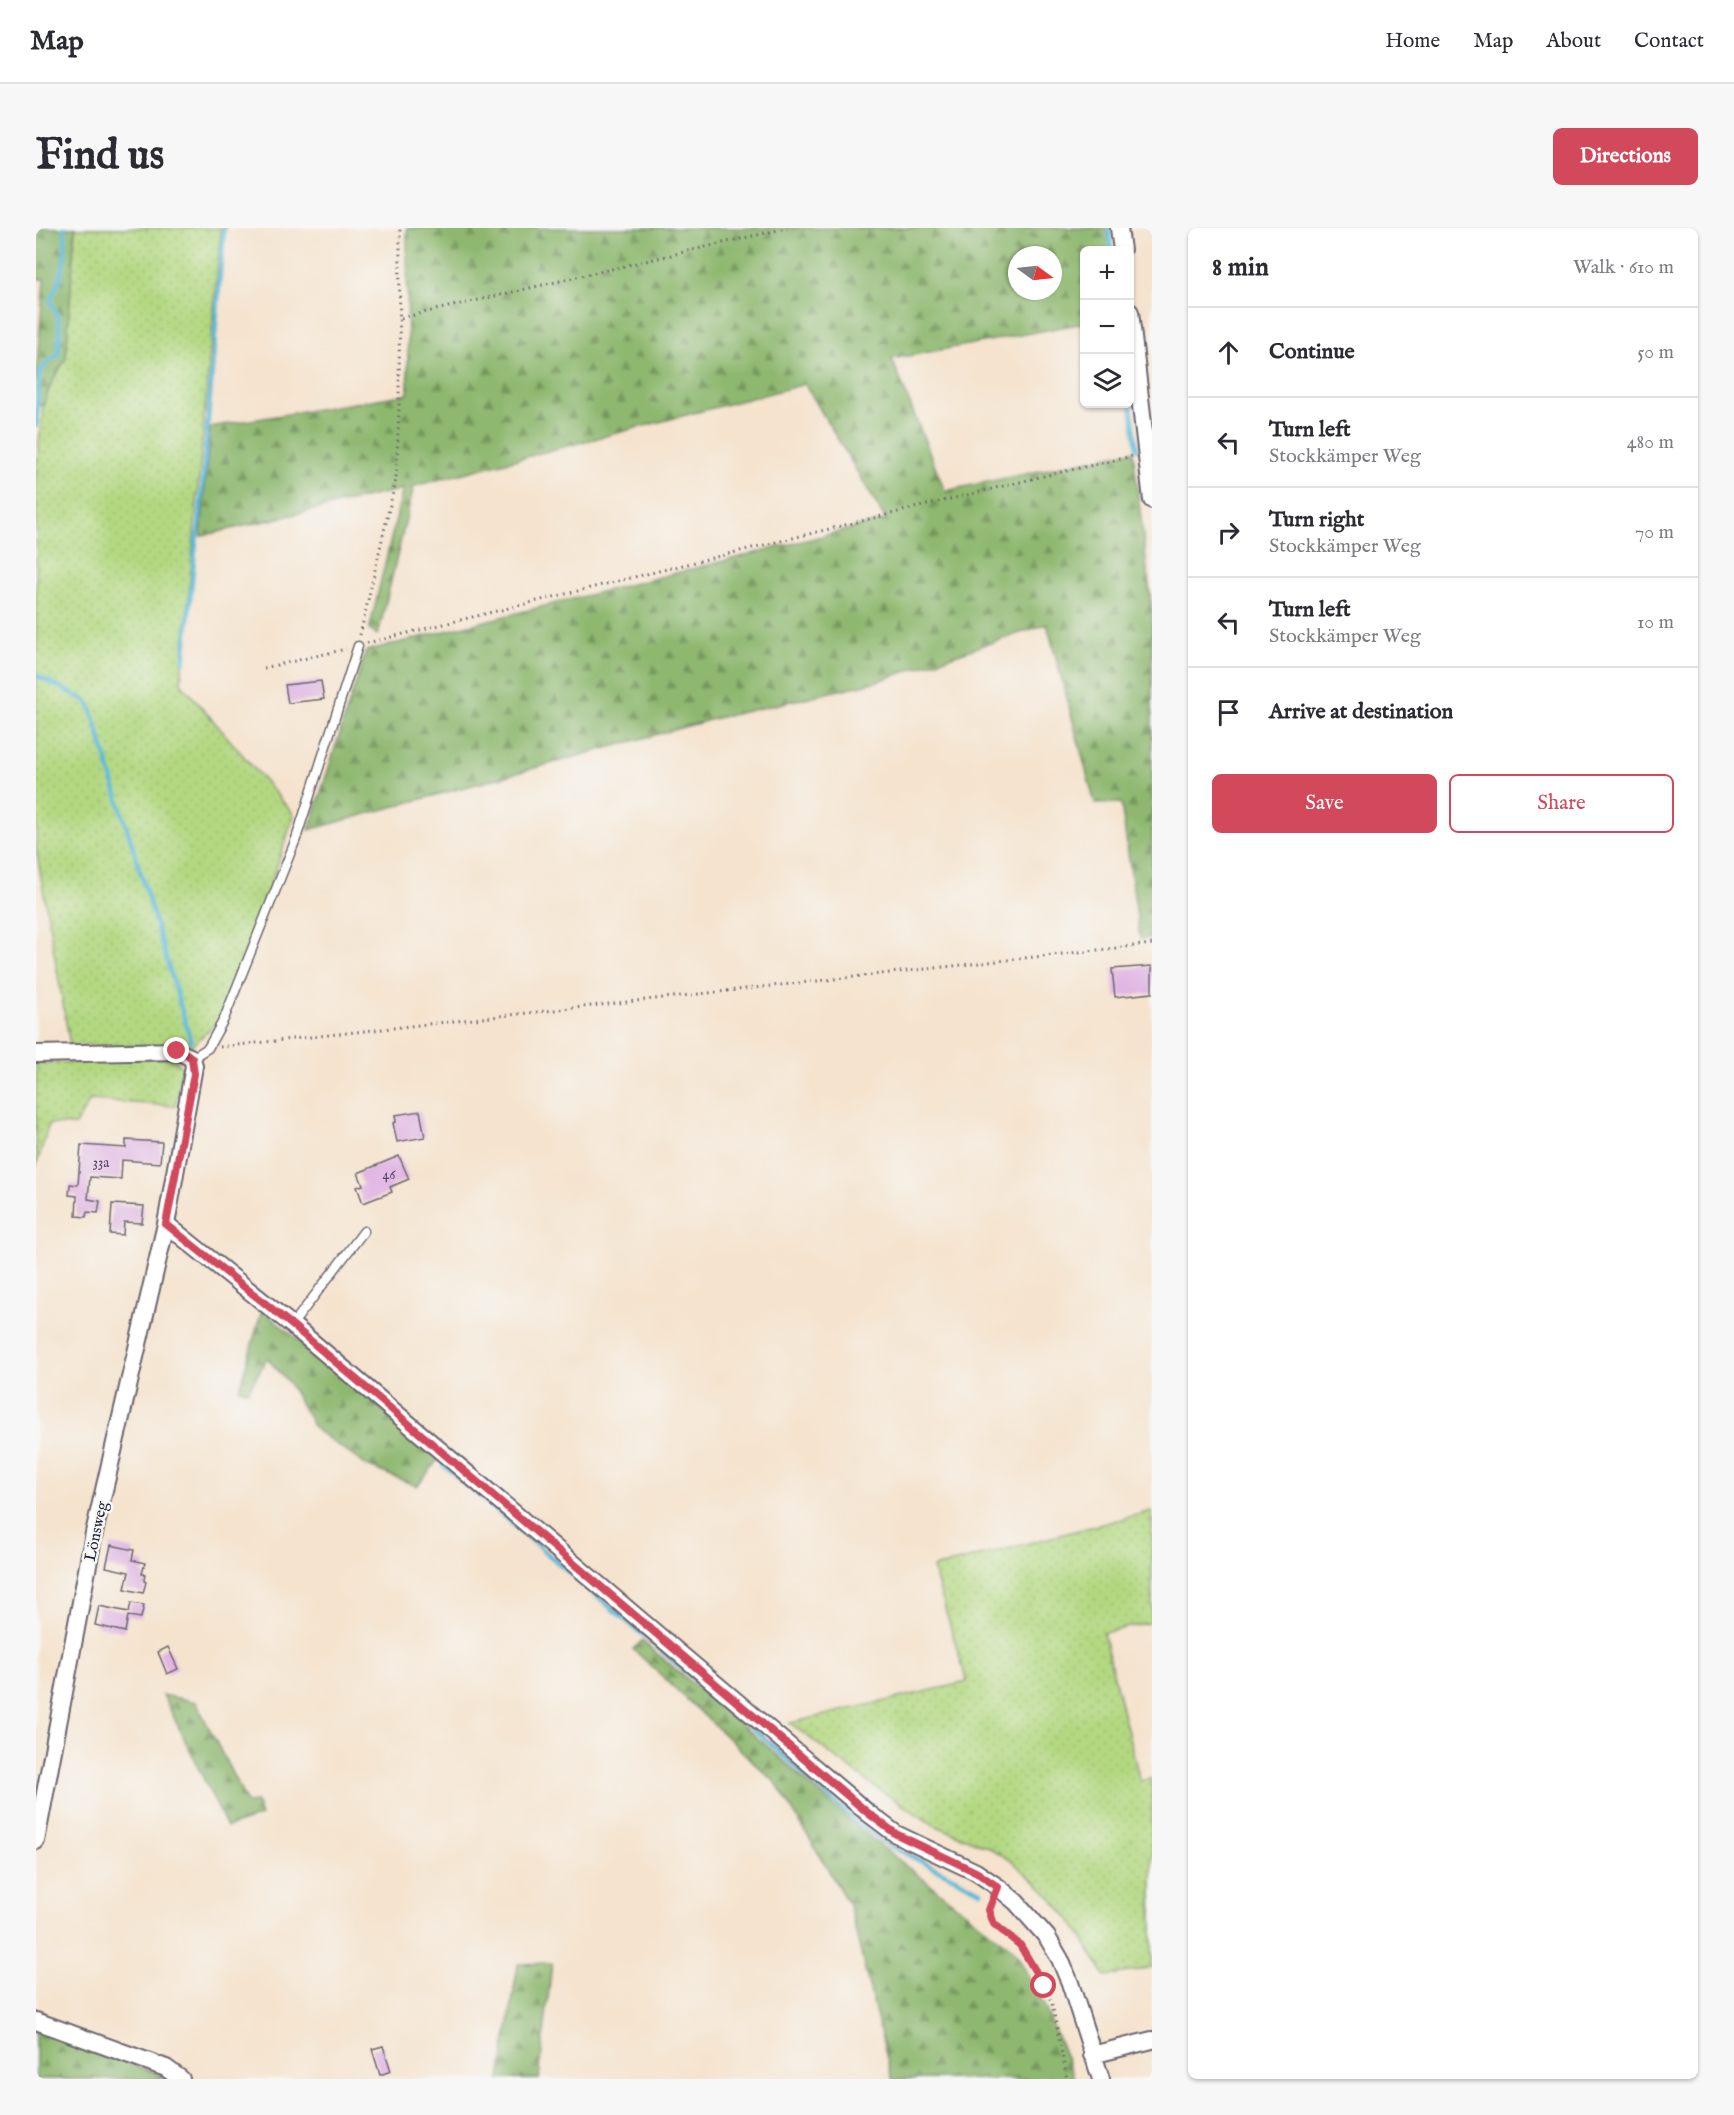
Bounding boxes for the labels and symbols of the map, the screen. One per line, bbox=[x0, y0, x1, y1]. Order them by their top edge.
north arrow bbox=[1008, 246, 1062, 300]
route end bbox=[163, 1037, 189, 1063]
house number: 33a bbox=[93, 1154, 110, 1172]
house number: 46 bbox=[383, 1166, 396, 1184]
street label: Lönsweg bbox=[81, 1499, 113, 1563]
route start bbox=[1030, 1972, 1056, 1998]

